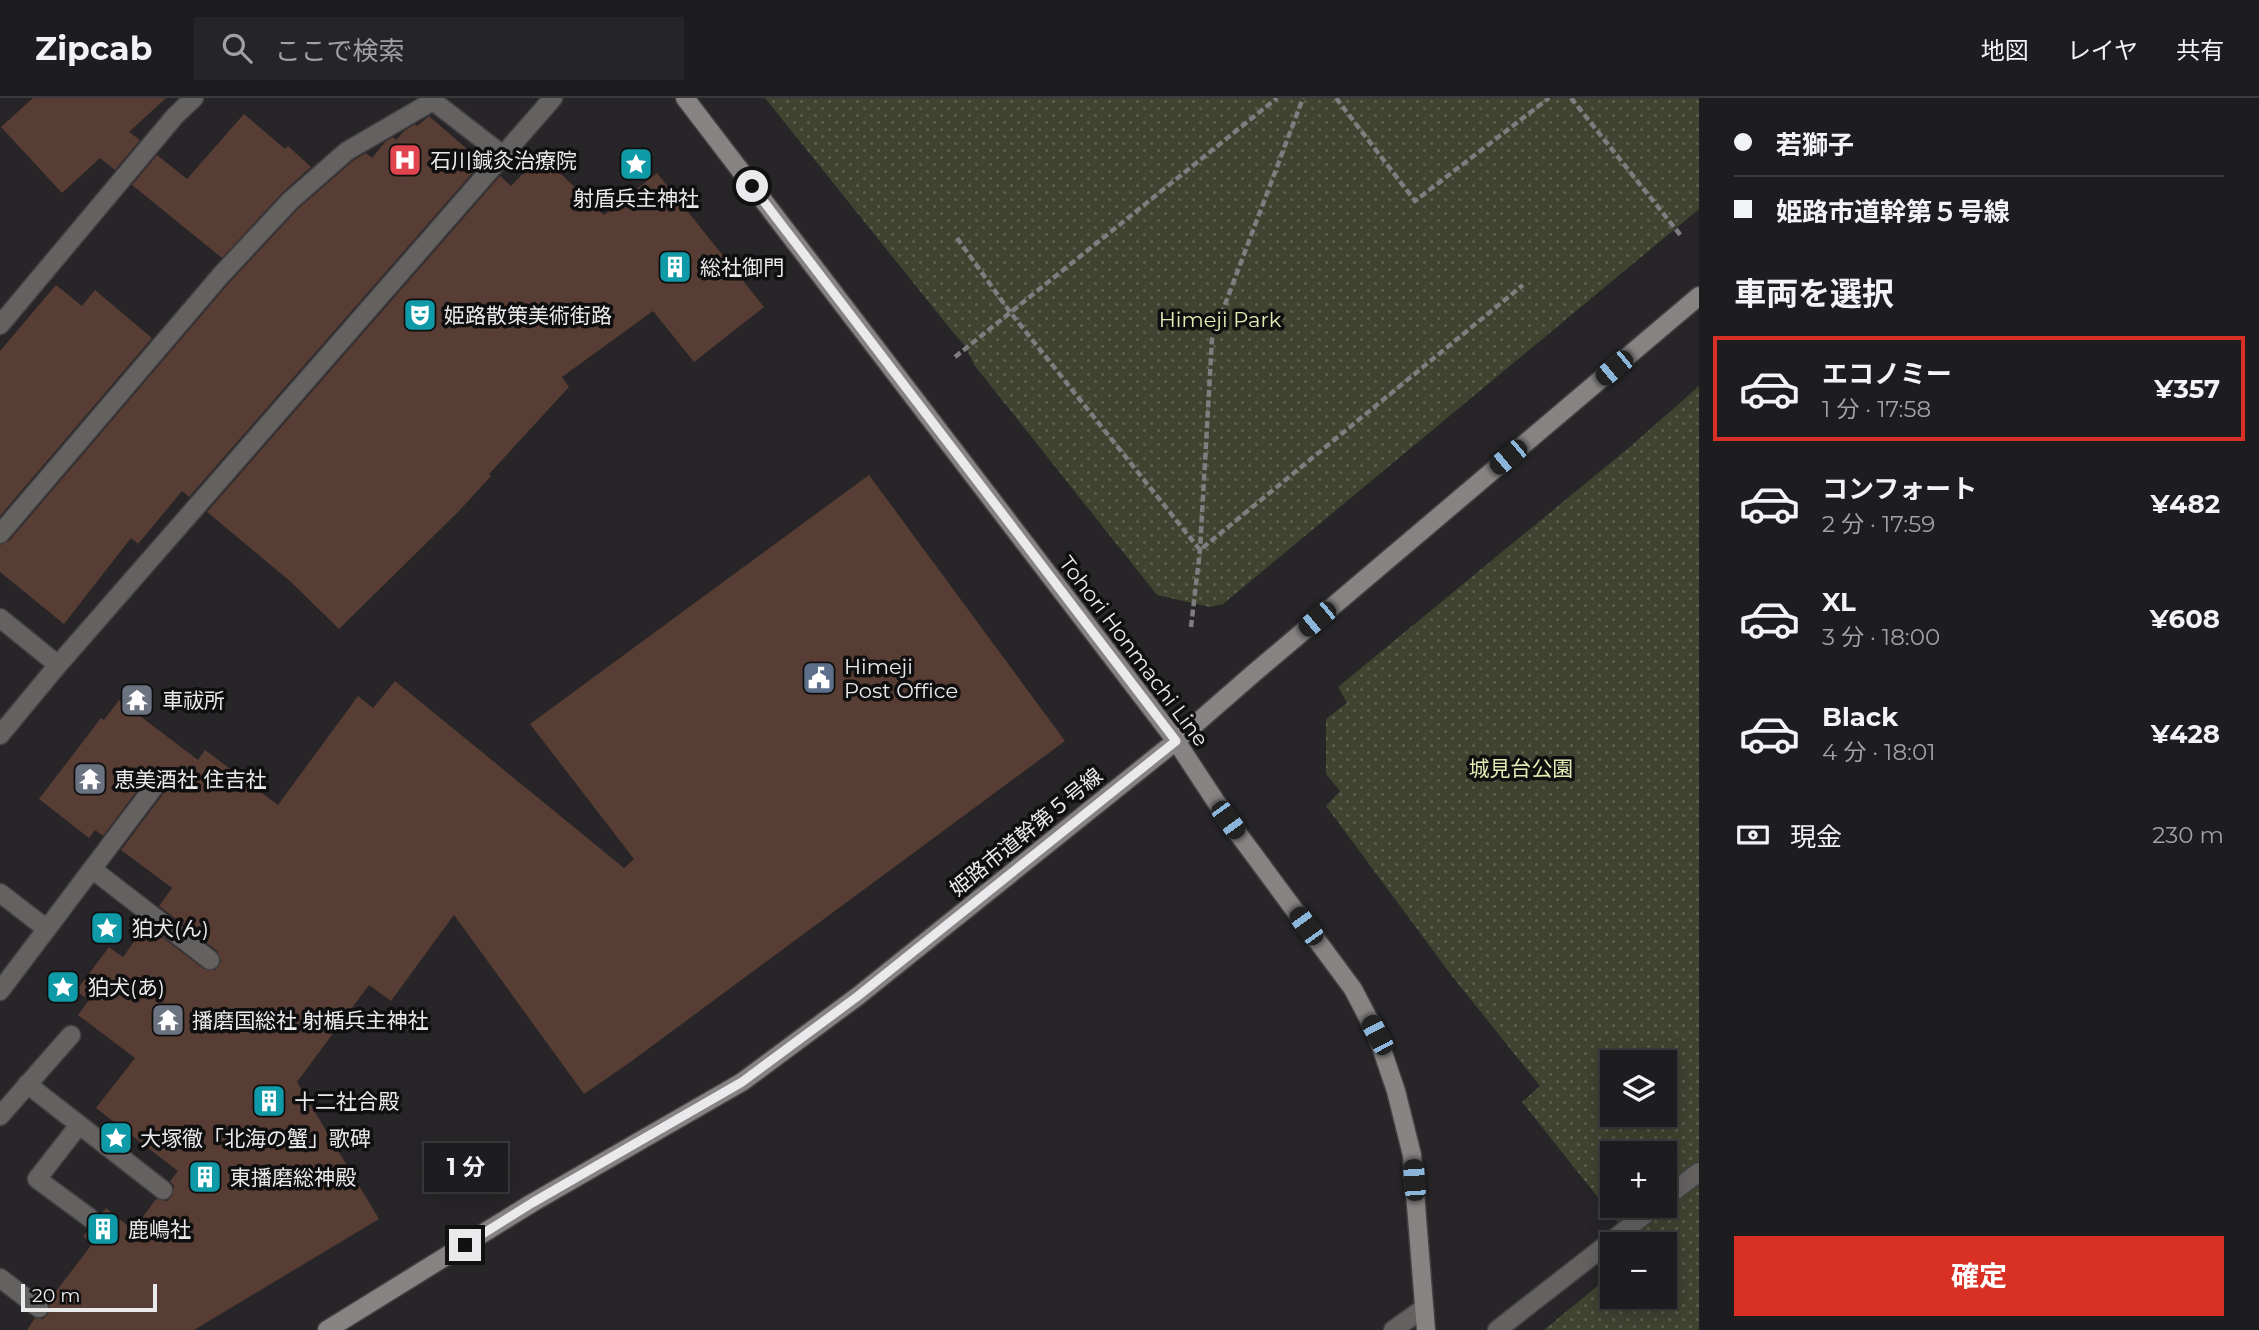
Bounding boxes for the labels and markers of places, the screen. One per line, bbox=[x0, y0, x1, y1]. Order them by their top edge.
hospital icon: 石川鍼灸治療院 bbox=[386, 141, 424, 179]
place icon: 射盾兵主神社 bbox=[617, 145, 655, 183]
place label: 石川鍼灸治療院 bbox=[430, 148, 577, 173]
place label: 射盾兵主神社 bbox=[573, 186, 699, 211]
building icon: 総社御門 bbox=[656, 248, 694, 286]
place label: 総社御門 bbox=[700, 255, 784, 280]
theatre icon: 姫路散策美術街路 bbox=[401, 296, 439, 334]
place label: 姫路散策美術街路 bbox=[444, 303, 612, 328]
place label: Himeji Post Office bbox=[844, 654, 958, 703]
public building icon: Himeji Post Office bbox=[800, 659, 838, 697]
temple icon: 車祓所 bbox=[118, 681, 156, 719]
place label: 車祓所 bbox=[162, 688, 225, 713]
temple icon: 恵美酒社 住吉社 bbox=[71, 760, 109, 798]
place label: 恵美酒社 住吉社 bbox=[114, 767, 267, 792]
place icon: 狛犬(ん) bbox=[88, 909, 126, 947]
place label: 狛犬(ん) bbox=[132, 916, 209, 941]
place icon: 狛犬(あ) bbox=[44, 968, 82, 1006]
place label: 狛犬(あ) bbox=[88, 975, 165, 1000]
temple icon: 播磨国総社 射楯兵主神社 bbox=[149, 1001, 187, 1039]
place label: 播磨国総社 射楯兵主神社 bbox=[192, 1008, 429, 1033]
building icon: 十二社合殿 bbox=[250, 1082, 288, 1120]
place label: 十二社合殿 bbox=[294, 1089, 399, 1114]
place icon: 大塚徹「北海の蟹」歌碑 bbox=[97, 1119, 135, 1157]
place label: 大塚徹「北海の蟹」歌碑 bbox=[140, 1126, 371, 1151]
building icon: 東播磨総神殿 bbox=[186, 1158, 224, 1196]
place label: 東播磨総神殿 bbox=[230, 1165, 356, 1190]
building icon: 鹿嶋社 bbox=[84, 1210, 122, 1248]
place label: 鹿嶋社 bbox=[128, 1217, 191, 1242]

